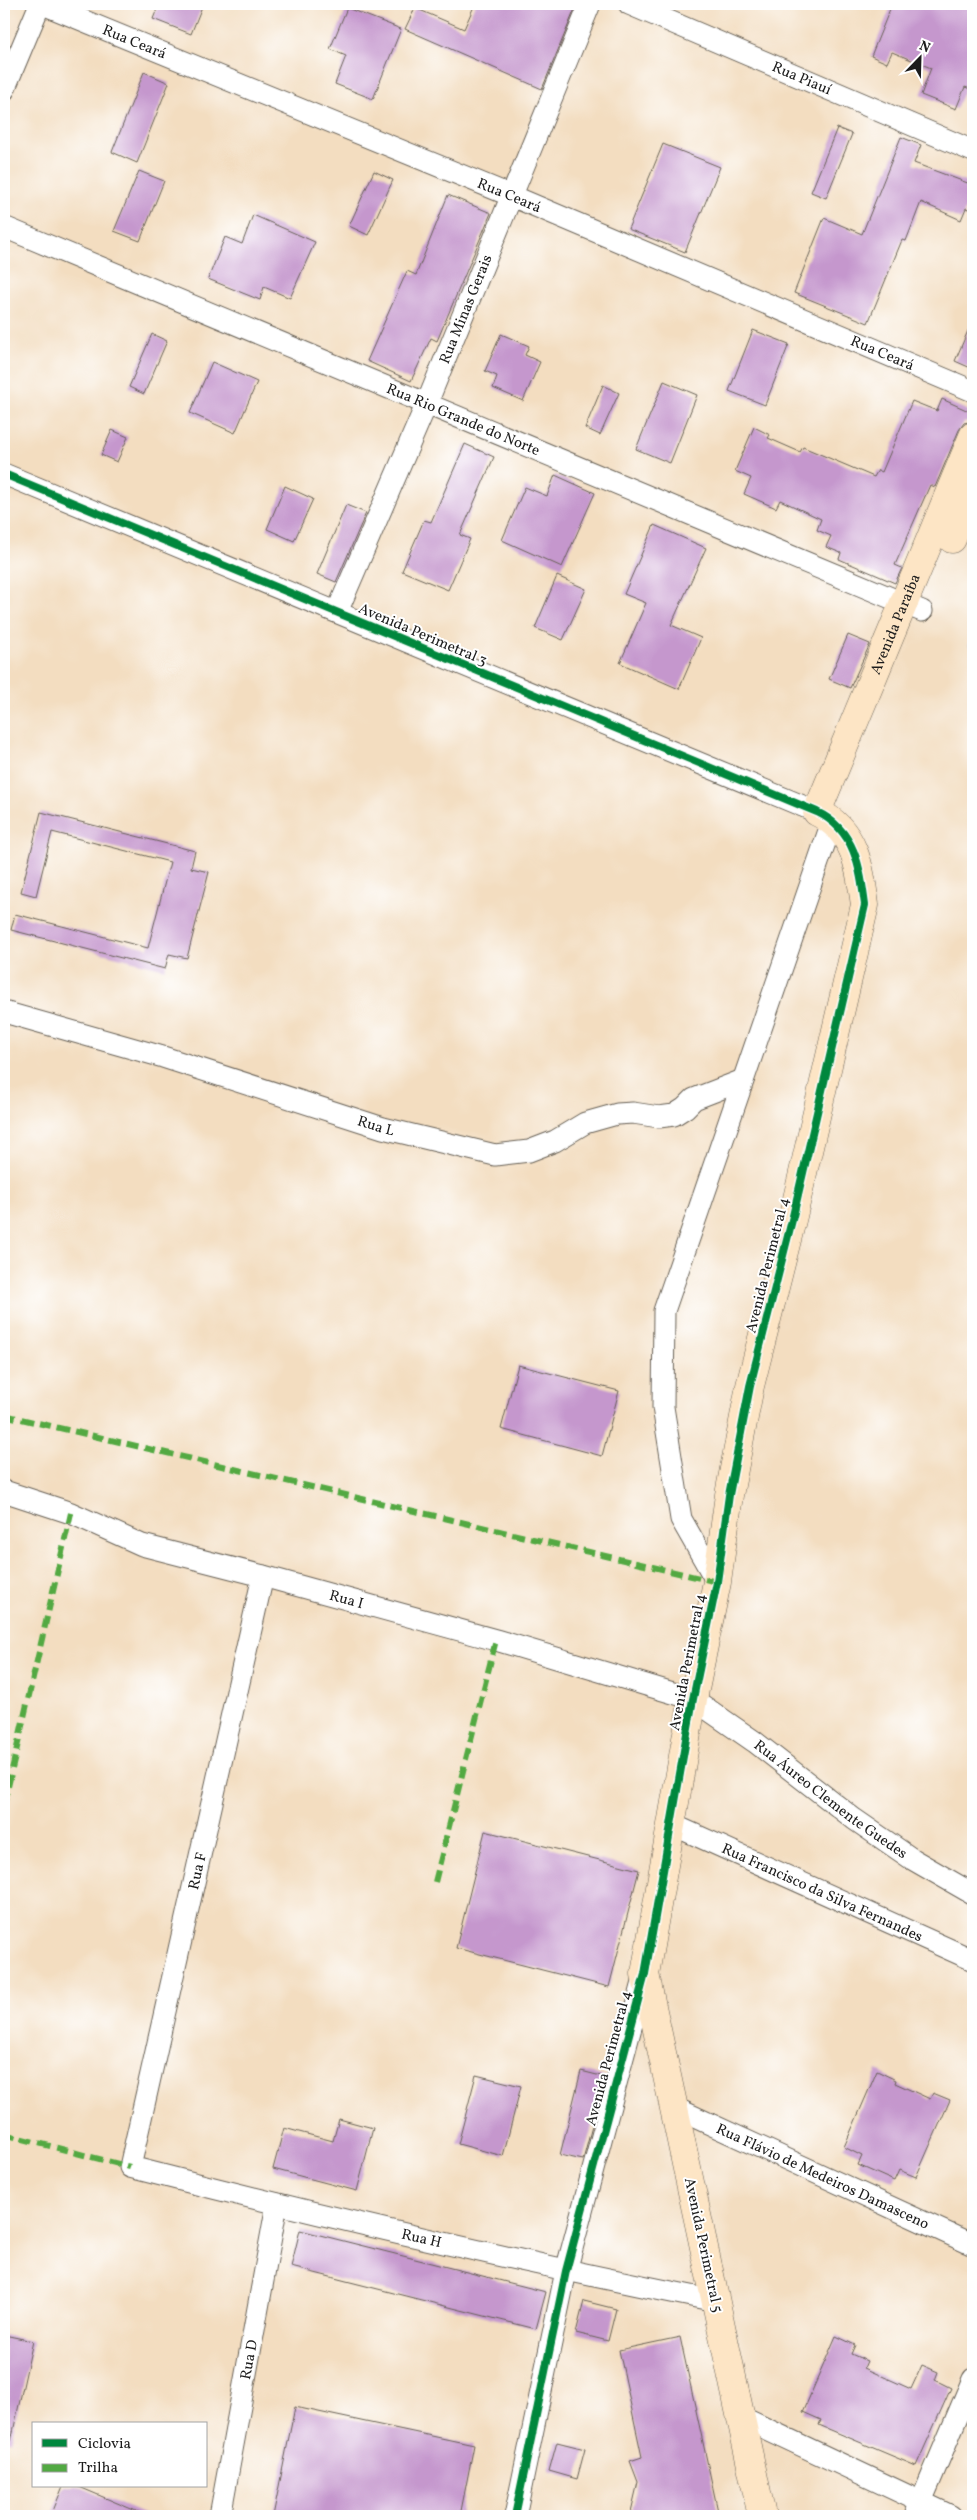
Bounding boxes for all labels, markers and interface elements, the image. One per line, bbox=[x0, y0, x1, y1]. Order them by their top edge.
street label: Rua Ceará bbox=[99, 20, 169, 65]
north arrow bbox=[894, 32, 944, 82]
text: N bbox=[916, 37, 933, 58]
street label: Rua Piauí bbox=[768, 57, 835, 101]
street label: Rua Ceará bbox=[474, 174, 544, 219]
street label: Rua Minas Gerais bbox=[435, 252, 498, 368]
street label: Rua Ceará bbox=[847, 331, 917, 377]
street label: Rua Rio Grande do Norte bbox=[383, 379, 543, 462]
street label: Avenida Paraíba bbox=[866, 571, 927, 678]
street label: Avenida Perimetral 3 bbox=[355, 599, 490, 672]
street label: Rua L bbox=[354, 1111, 397, 1142]
street label: Avenida Perimetral 4 bbox=[741, 1195, 795, 1335]
street label: Rua I bbox=[327, 1586, 366, 1615]
street label: Avenida Perimetral 4 bbox=[665, 1592, 712, 1733]
street label: Rua Áureo Clemente Guedes bbox=[749, 1736, 911, 1865]
street label: Rua Francisco da Silva Fernandes bbox=[718, 1839, 926, 1948]
street label: Rua F bbox=[184, 1851, 213, 1892]
street label: Avenida Perimetral 4 bbox=[581, 1988, 638, 2128]
street label: Rua Flávio de Medeiros Damasceno bbox=[712, 2119, 932, 2235]
street label: Avenida Perimetral 5 bbox=[678, 2176, 727, 2315]
street label: Rua H bbox=[399, 2225, 443, 2254]
street label: Rua D bbox=[236, 2338, 264, 2382]
legend bbox=[32, 2422, 208, 2488]
text: Ciclovia bbox=[78, 2434, 131, 2455]
text: Trilha bbox=[78, 2458, 118, 2479]

